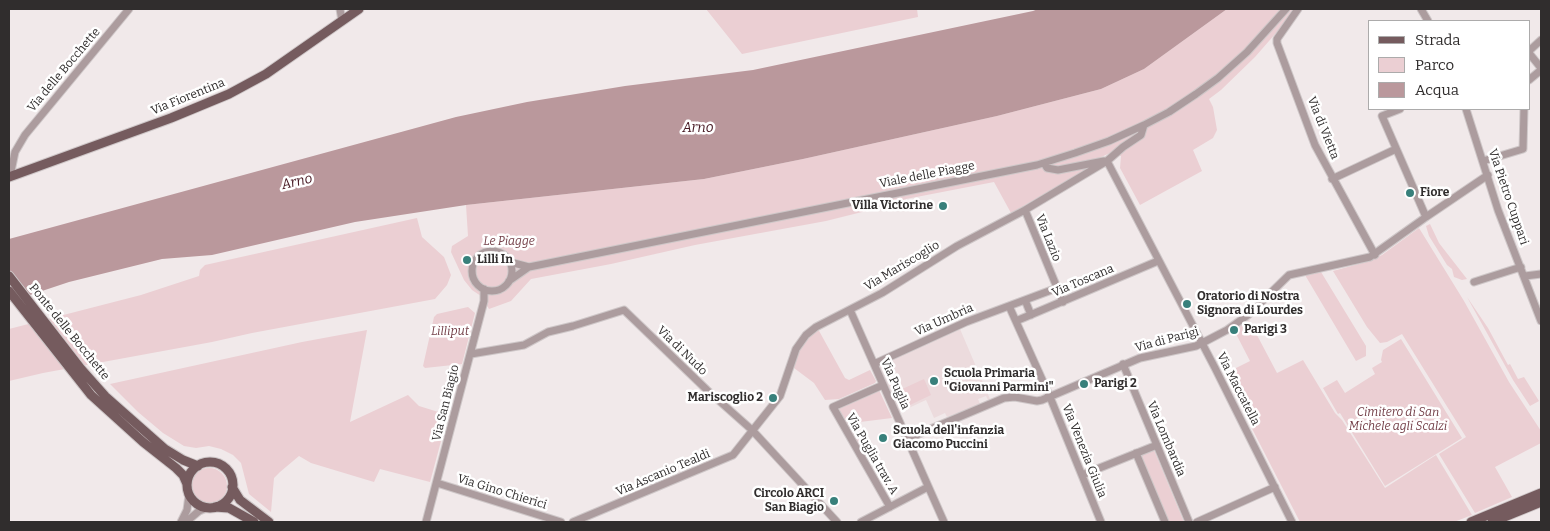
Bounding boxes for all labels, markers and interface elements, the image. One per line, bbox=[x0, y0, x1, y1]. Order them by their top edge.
legend bbox=[1368, 20, 1530, 110]
street label: Via delle Bocchette bbox=[25, 25, 103, 115]
text: Strada bbox=[1415, 31, 1461, 49]
text: Parco bbox=[1415, 56, 1454, 74]
street label: Via Fiorentina bbox=[149, 76, 227, 118]
text: Acqua bbox=[1415, 81, 1459, 99]
street label: Via di Vietta bbox=[1304, 95, 1342, 161]
water label: Arno bbox=[682, 120, 714, 136]
street label: Via Pietro Cuppari bbox=[1485, 147, 1531, 247]
street label: Viale delle Piagge bbox=[878, 159, 976, 191]
water label: Arno bbox=[280, 170, 314, 194]
place label: Fiore bbox=[1420, 186, 1449, 200]
marker: Fiore bbox=[1404, 187, 1416, 199]
place label: Villa Victorine bbox=[852, 199, 933, 213]
marker: Villa Victorine bbox=[937, 200, 949, 212]
street label: Via Lazio bbox=[1032, 212, 1064, 264]
park label: Le Piagge bbox=[483, 235, 535, 249]
street label: Via Mariscoglio bbox=[862, 238, 942, 294]
place label: Lilli In bbox=[477, 253, 513, 267]
marker: Lilli In bbox=[461, 254, 473, 266]
street label: Via Toscana bbox=[1050, 262, 1116, 300]
street label: Ponte delle Bocchette bbox=[26, 281, 112, 383]
place label: Oratorio di Nostra Signora di Lourdes bbox=[1197, 290, 1303, 318]
marker: Oratorio di Nostra Signora di Lourdes bbox=[1181, 298, 1193, 310]
street label: Via Umbria bbox=[912, 301, 976, 339]
place label: Parigi 3 bbox=[1244, 323, 1287, 337]
street label: Via di Nudo bbox=[654, 324, 710, 378]
marker: Parigi 3 bbox=[1228, 324, 1240, 336]
park label: Lilliput bbox=[431, 325, 469, 339]
street label: Via di Parigi bbox=[1133, 325, 1201, 355]
street label: Via Maccatella bbox=[1213, 350, 1263, 428]
street label: Via Puglia bbox=[877, 356, 913, 412]
street label: Via San Biagio bbox=[430, 363, 462, 443]
place label: Scuola Primaria "Giovanni Parmini" bbox=[944, 367, 1054, 395]
marker: Scuola Primaria "Giovanni Parmini" bbox=[928, 375, 940, 387]
place label: Parigi 2 bbox=[1094, 377, 1137, 391]
marker: Parigi 2 bbox=[1078, 378, 1090, 390]
place label: Mariscoglio 2 bbox=[688, 391, 763, 405]
marker: Mariscoglio 2 bbox=[767, 392, 779, 404]
street label: Via Lombardia bbox=[1144, 399, 1188, 479]
street label: Via Venezia Giulia bbox=[1059, 402, 1109, 500]
park label: Cimitero di San Michele agli Scalzi bbox=[1349, 406, 1447, 434]
street label: Via Puglia trav. A bbox=[843, 411, 901, 497]
place label: Scuola dell'infanzia Giacomo Puccini bbox=[893, 424, 1004, 452]
marker: Scuola dell'infanzia Giacomo Puccini bbox=[877, 432, 889, 444]
street label: Via Ascanio Tealdi bbox=[614, 447, 712, 499]
street label: Via Gino Chierici bbox=[456, 472, 548, 512]
place label: Circolo ARCI San Biagio bbox=[754, 487, 824, 515]
marker: Circolo ARCI San Biagio bbox=[828, 495, 840, 507]

